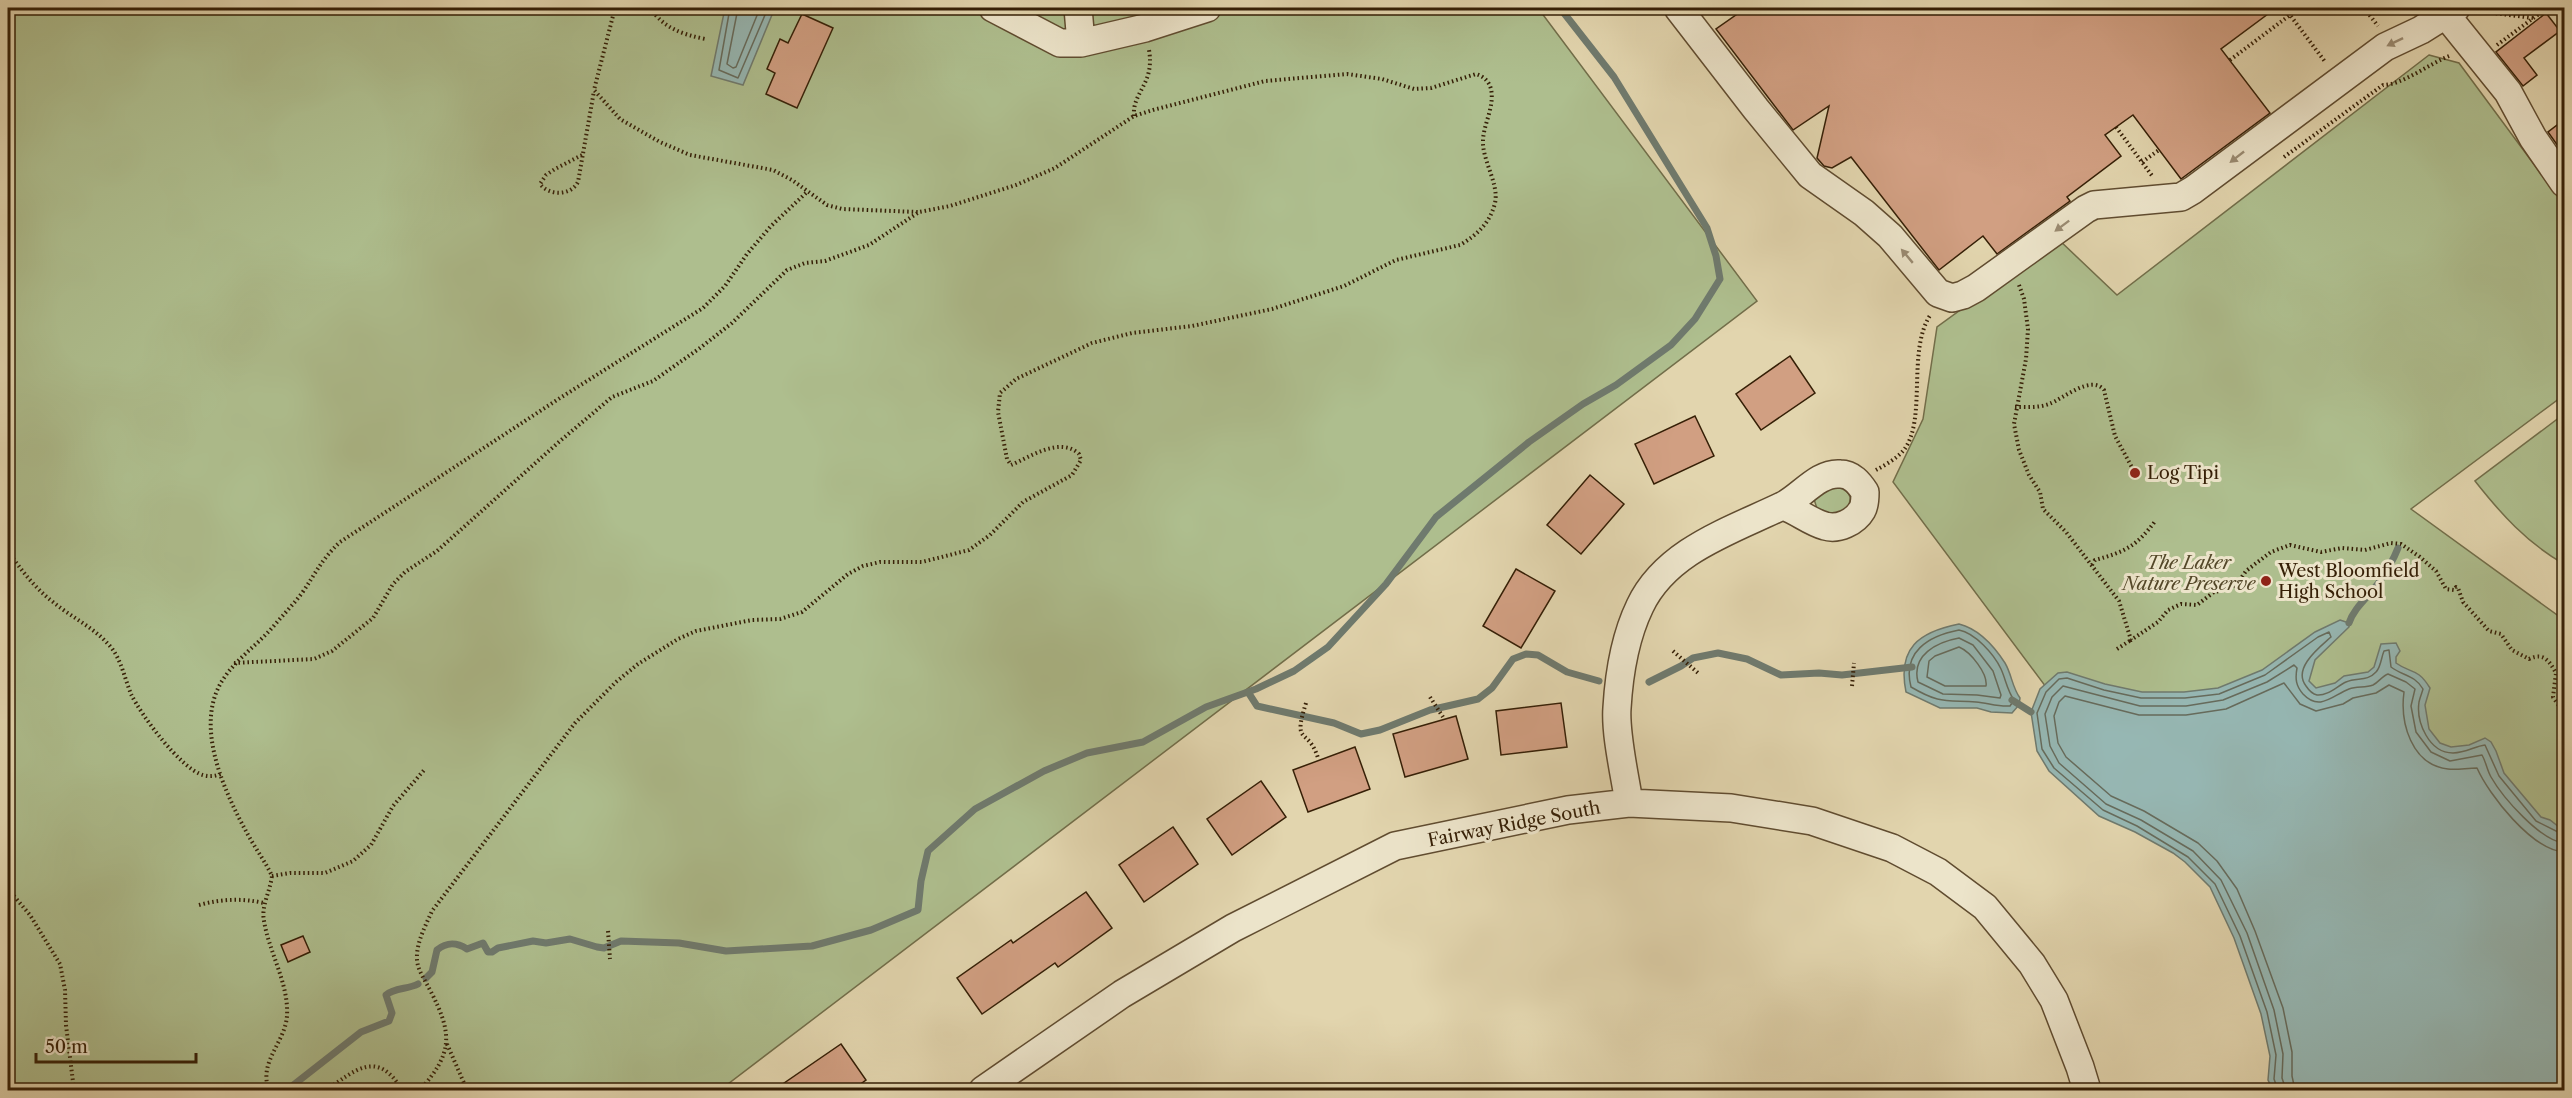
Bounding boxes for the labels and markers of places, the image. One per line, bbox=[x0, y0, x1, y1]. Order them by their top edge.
place label: Log Tipi bbox=[2147, 462, 2219, 484]
marker: Log Tipi bbox=[2128, 466, 2142, 480]
place label: West Bloomfield High School bbox=[2277, 560, 2420, 603]
marker: West Bloomfield High School bbox=[2259, 574, 2273, 588]

